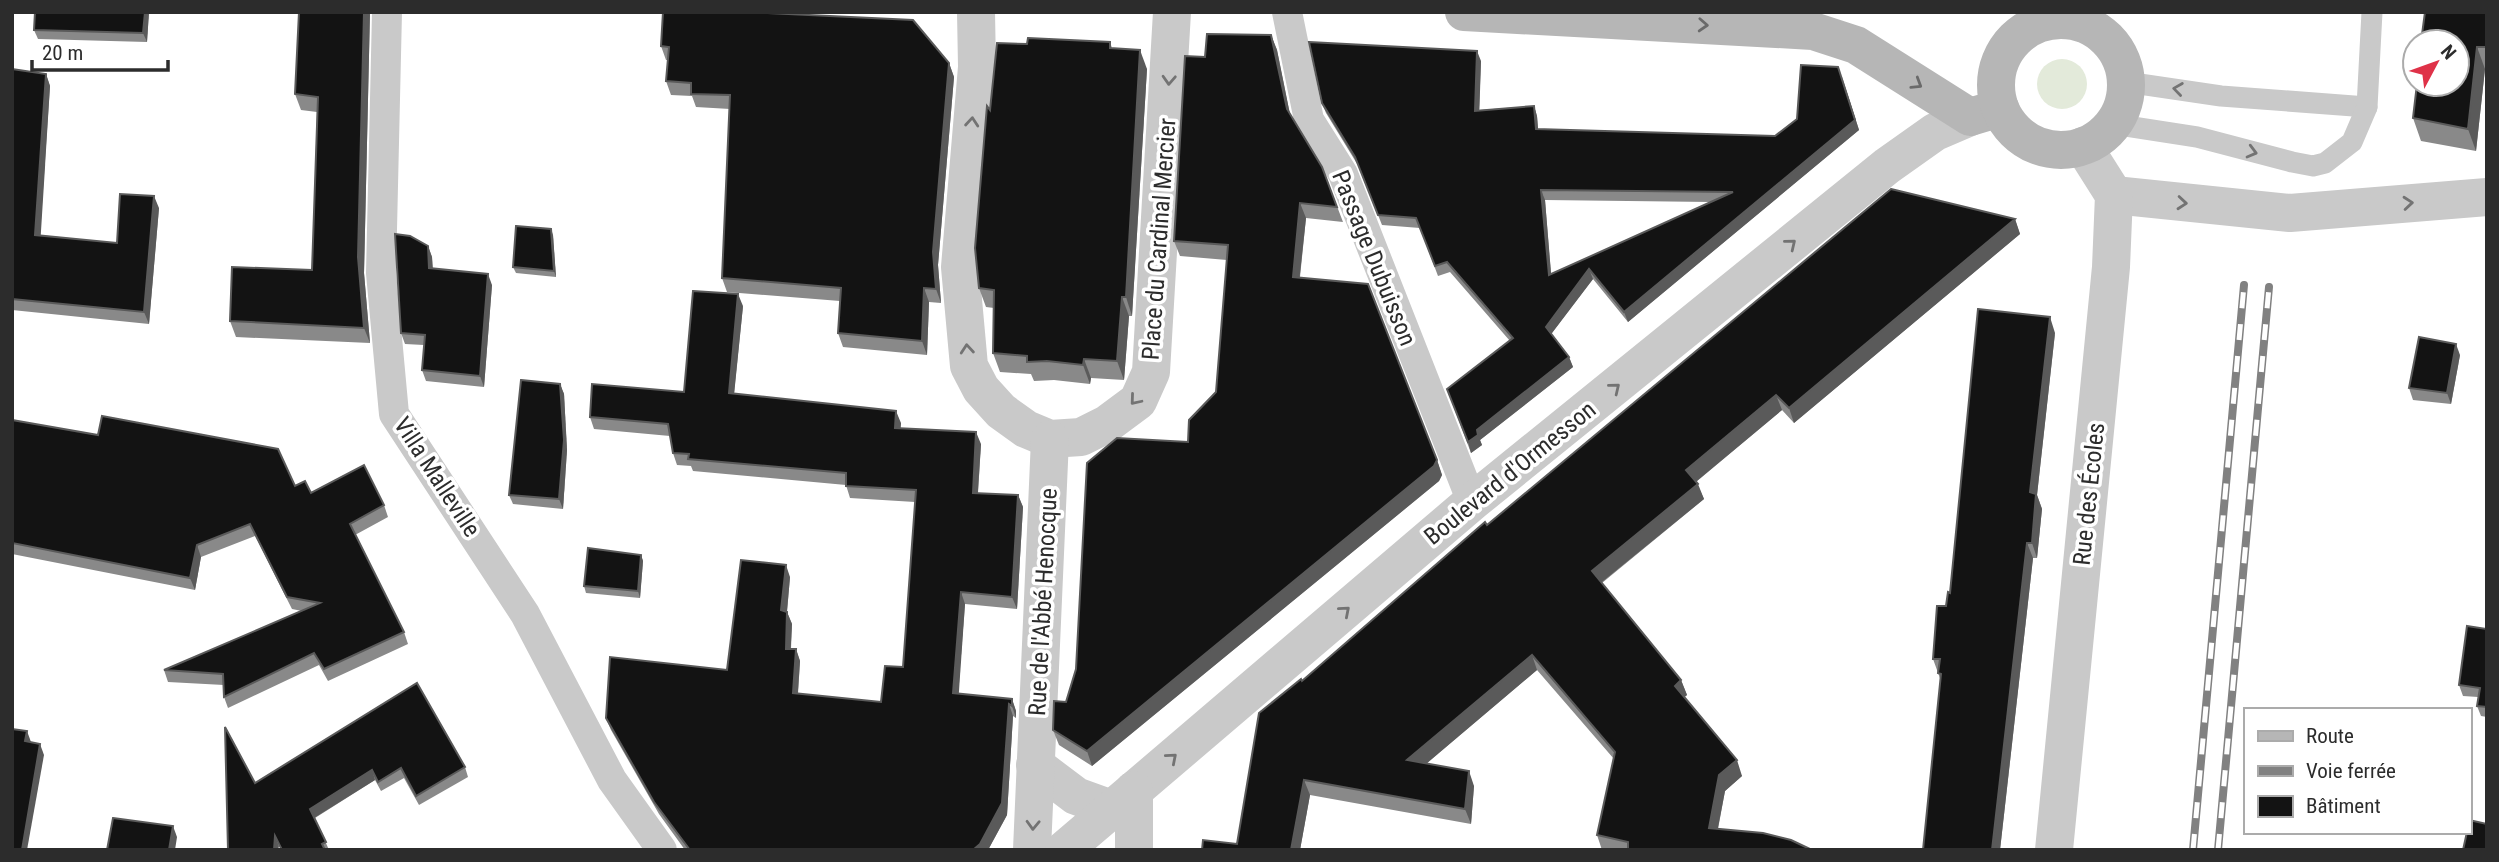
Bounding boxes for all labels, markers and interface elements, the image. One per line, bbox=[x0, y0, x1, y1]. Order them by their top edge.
one-way arrow bbox=[1698, 18, 1709, 33]
scale bar bbox=[32, 28, 168, 72]
north arrow bbox=[2401, 28, 2471, 98]
text: N bbox=[2436, 40, 2461, 64]
text: 20 m bbox=[42, 41, 83, 65]
one-way arrow bbox=[1162, 75, 1177, 86]
one-way arrow bbox=[1910, 75, 1923, 88]
one-way arrow bbox=[2172, 82, 2183, 97]
one-way arrow bbox=[964, 116, 979, 127]
street label: Place du Cardinal Mercier bbox=[1137, 117, 1181, 361]
one-way arrow bbox=[2246, 144, 2258, 158]
street label: Passage Dubuisson bbox=[1326, 166, 1422, 350]
one-way arrow bbox=[2176, 195, 2187, 210]
one-way arrow bbox=[2403, 196, 2414, 211]
one-way arrow bbox=[1784, 240, 1796, 253]
one-way arrow bbox=[960, 343, 975, 354]
one-way arrow bbox=[1607, 384, 1620, 396]
one-way arrow bbox=[1131, 392, 1143, 405]
street label: Boulevard d'Ormesson bbox=[1419, 395, 1601, 551]
street label: Villa Malleville bbox=[388, 412, 486, 542]
street label: Rue des Écoles bbox=[2068, 421, 2110, 567]
street label: Rue de l'Abbé Henocque bbox=[1023, 487, 1063, 717]
one-way arrow bbox=[1337, 606, 1350, 619]
legend bbox=[2244, 708, 2471, 834]
text: Route bbox=[2306, 724, 2354, 748]
one-way arrow bbox=[1164, 754, 1177, 766]
text: Voie ferrée bbox=[2306, 759, 2396, 783]
text: Bâtiment bbox=[2306, 794, 2381, 818]
one-way arrow bbox=[1026, 820, 1041, 831]

